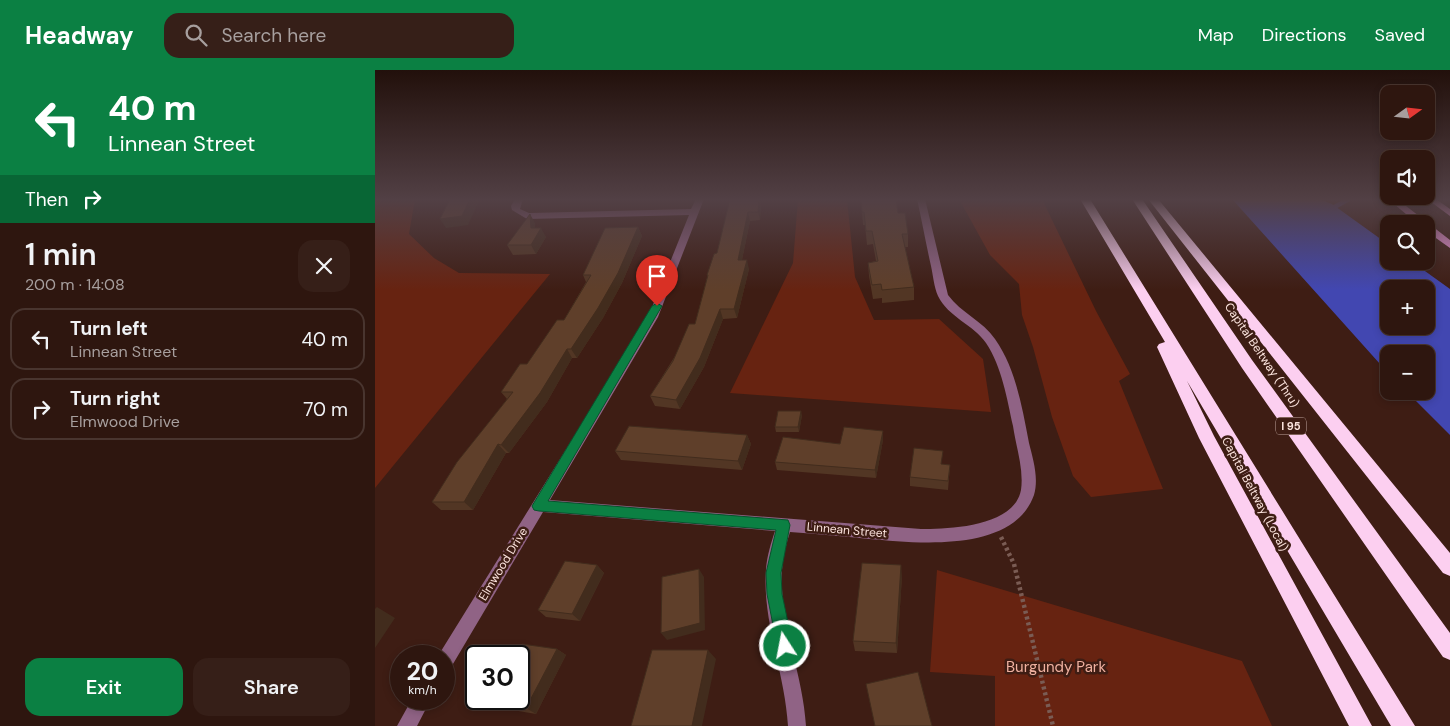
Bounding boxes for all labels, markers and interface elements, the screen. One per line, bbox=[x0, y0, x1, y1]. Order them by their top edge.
search box bbox=[164, 13, 514, 58]
text: Headway bbox=[25, 20, 134, 51]
icon: search bbox=[182, 21, 210, 49]
text: Search here bbox=[222, 23, 326, 48]
text: Map bbox=[1198, 23, 1234, 47]
text: Directions bbox=[1262, 23, 1347, 47]
text: Saved bbox=[1375, 23, 1425, 47]
text: 40 m bbox=[108, 85, 197, 131]
north arrow bbox=[1380, 85, 1435, 140]
map controls bbox=[1380, 85, 1435, 400]
icon: left bbox=[25, 90, 90, 155]
text: Linnean Street bbox=[108, 129, 255, 158]
button: sound bbox=[1380, 150, 1435, 205]
icon: right bbox=[78, 185, 106, 213]
text: Then bbox=[25, 187, 68, 212]
button: search bbox=[1380, 215, 1435, 270]
text: 1 min bbox=[25, 235, 97, 274]
button: close bbox=[298, 240, 350, 292]
pin bbox=[636, 255, 678, 306]
icon: arrive bbox=[643, 262, 671, 290]
text: 200 m · 14:08 bbox=[25, 274, 125, 295]
button: + bbox=[1380, 280, 1435, 335]
street label: Capital Beltway (Thru) bbox=[1221, 299, 1303, 411]
text: Turn left bbox=[70, 316, 148, 341]
icon: left bbox=[27, 325, 55, 353]
text: 40 m bbox=[301, 327, 348, 352]
text: Linnean Street bbox=[70, 341, 177, 362]
button: − bbox=[1380, 345, 1435, 400]
text: Turn right bbox=[70, 386, 160, 411]
icon: right bbox=[27, 395, 55, 423]
text: 70 m bbox=[303, 397, 348, 422]
text: Elmwood Drive bbox=[70, 411, 180, 432]
road number: I 95 bbox=[1276, 418, 1306, 434]
street label: Capital Beltway (Local) bbox=[1218, 434, 1292, 554]
street label: Linnean Street bbox=[806, 519, 888, 541]
street label: Elmwood Drive bbox=[475, 524, 531, 603]
position arrow bbox=[758, 619, 810, 671]
speed limit sign: 30 bbox=[465, 645, 530, 710]
text: 20 bbox=[407, 655, 438, 688]
park label: Burgundy Park bbox=[1006, 657, 1106, 677]
button: Exit bbox=[25, 658, 183, 716]
button: Share bbox=[193, 658, 350, 716]
text: km/h bbox=[408, 682, 437, 698]

